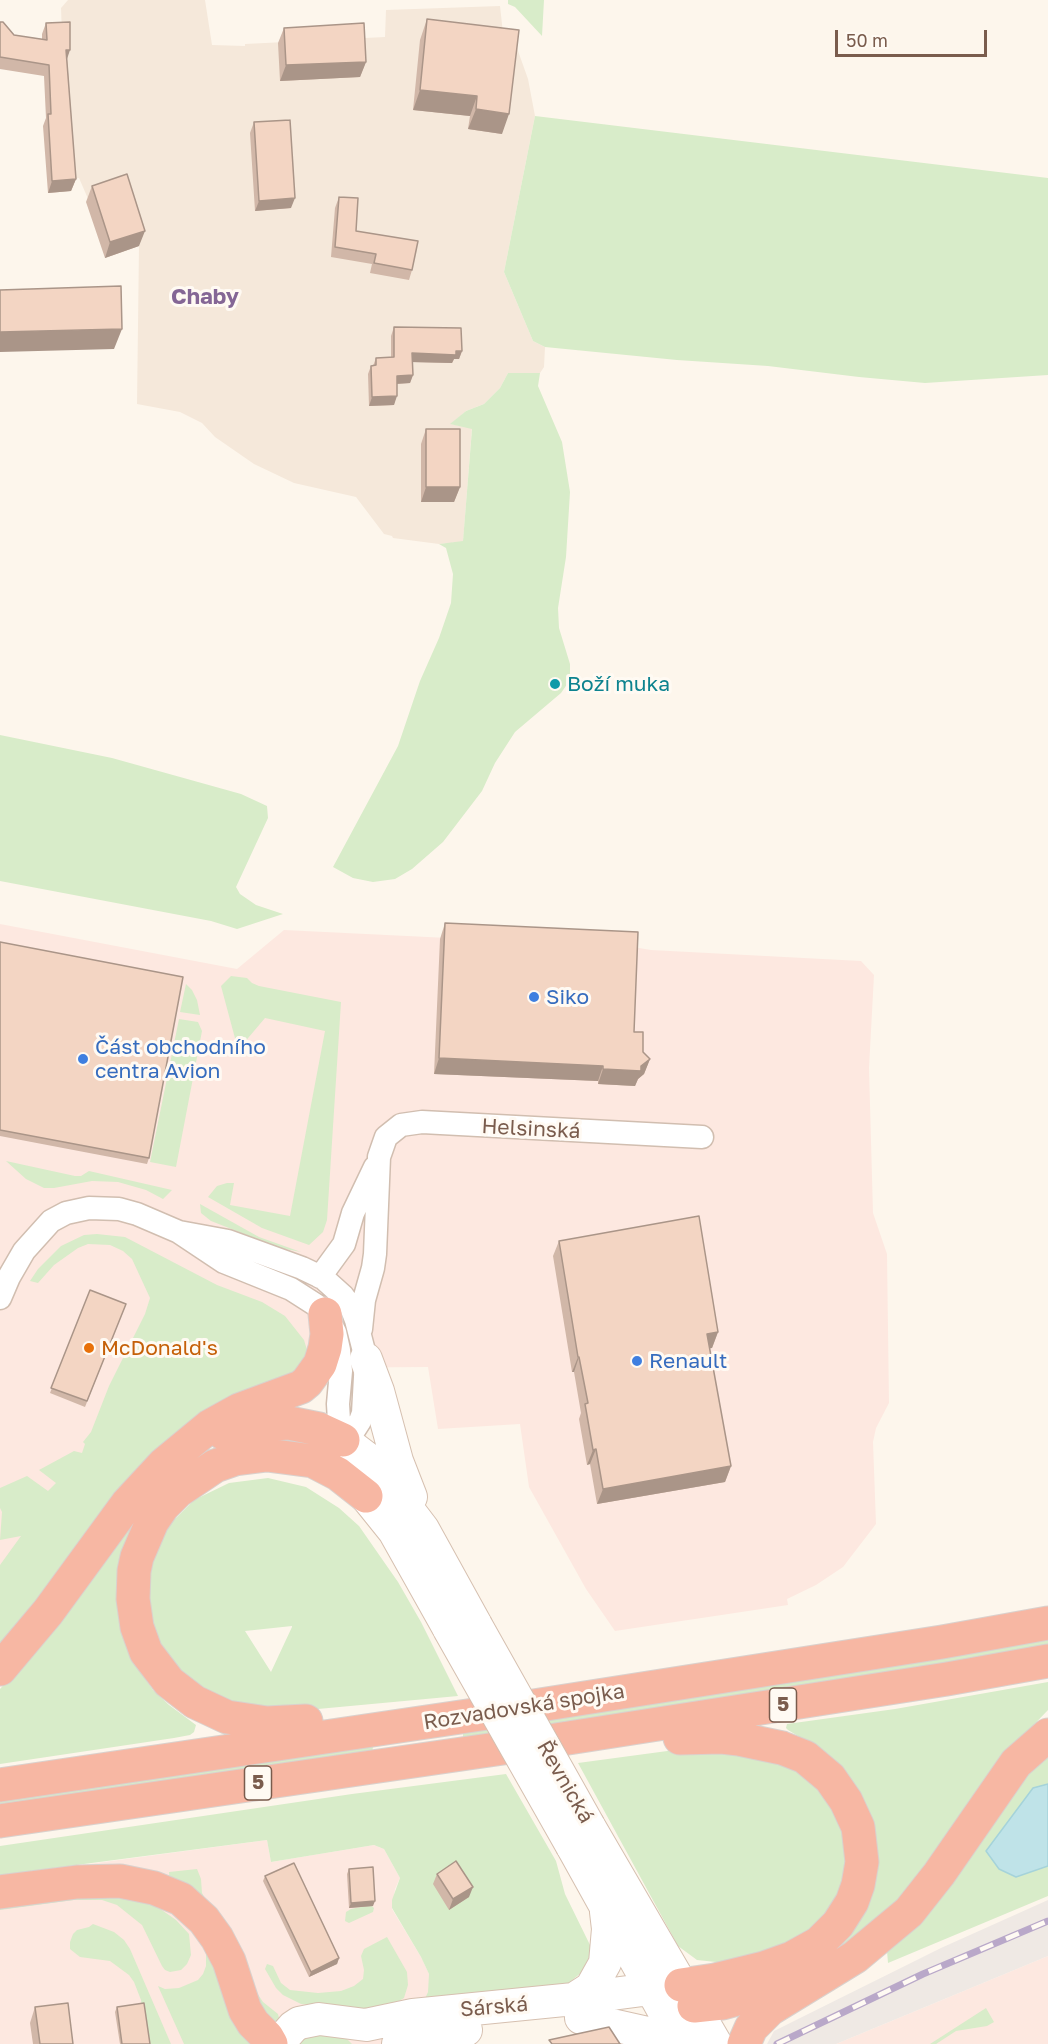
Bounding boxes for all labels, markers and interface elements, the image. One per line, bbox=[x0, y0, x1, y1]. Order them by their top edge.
scale bar bbox=[838, 18, 990, 56]
text: 50 m bbox=[846, 29, 888, 51]
district label: Chaby bbox=[171, 284, 239, 310]
place label: Boží muka bbox=[567, 671, 670, 697]
marker: Boží muka bbox=[548, 677, 562, 691]
place label: Siko bbox=[546, 984, 589, 1010]
marker: Siko bbox=[527, 990, 541, 1004]
place label: Část obchodního centra Avion bbox=[95, 1034, 266, 1084]
marker: Část obchodního centra Avion bbox=[76, 1052, 90, 1066]
street label: Helsinská bbox=[481, 1114, 581, 1144]
place label: McDonald's bbox=[101, 1335, 218, 1361]
marker: McDonald's bbox=[82, 1341, 96, 1355]
place label: Renault bbox=[649, 1348, 727, 1374]
marker: Renault bbox=[630, 1354, 644, 1368]
street label: Rozvadovská spojka bbox=[422, 1679, 626, 1735]
road number: 5 bbox=[770, 1688, 796, 1722]
street label: Řevnická bbox=[531, 1736, 599, 1828]
road number: 5 bbox=[244, 1766, 272, 1800]
street label: Sárská bbox=[459, 1991, 529, 2023]

